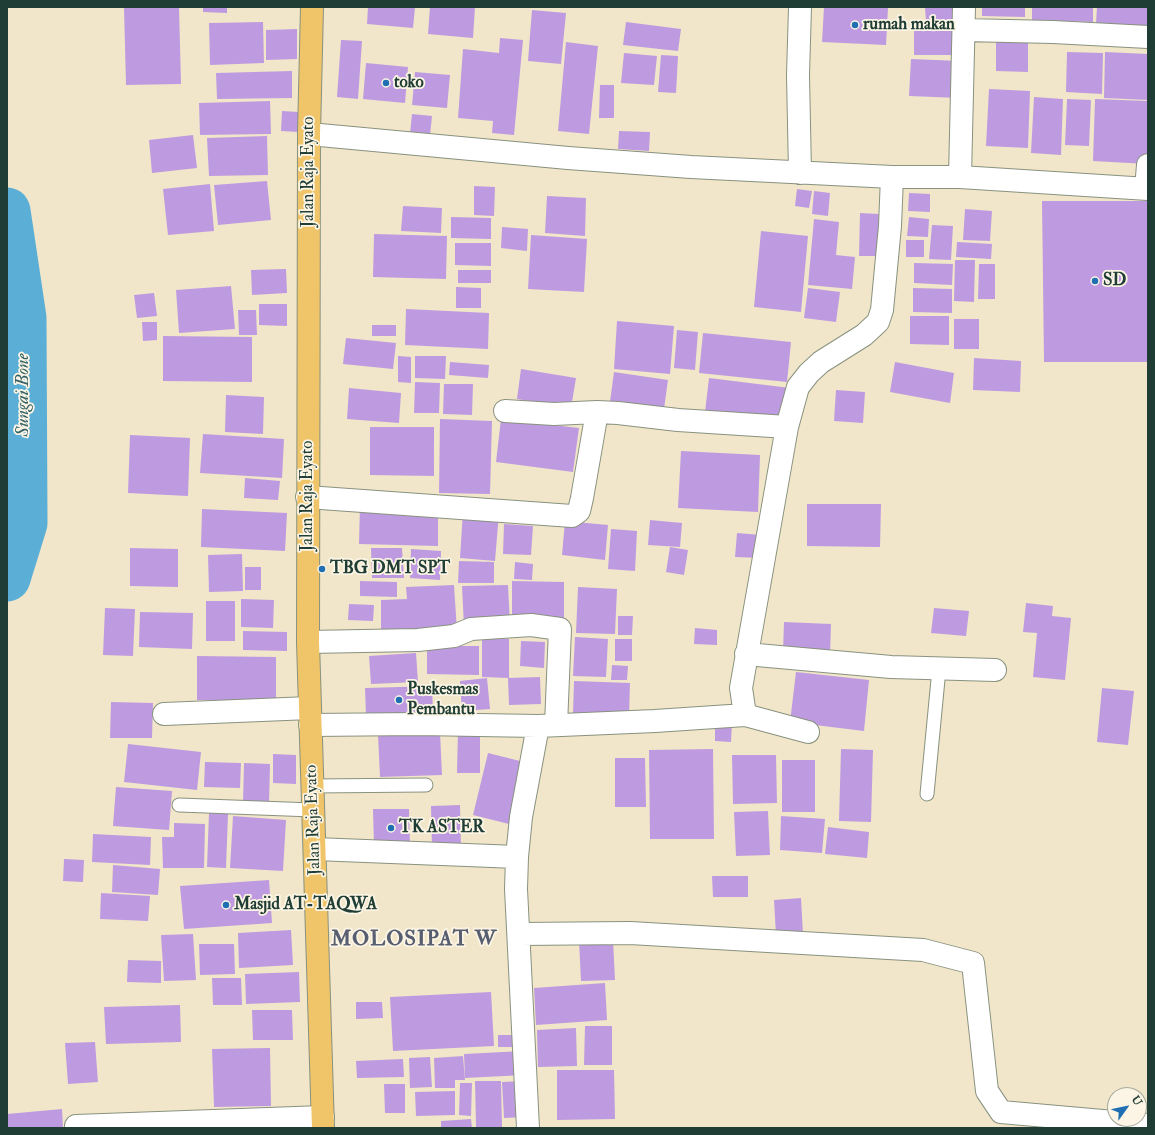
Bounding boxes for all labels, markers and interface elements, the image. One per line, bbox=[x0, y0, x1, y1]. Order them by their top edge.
place label: rumah makan bbox=[863, 15, 955, 35]
marker: rumah makan bbox=[850, 20, 860, 30]
place label: toko bbox=[394, 73, 424, 93]
marker: toko bbox=[381, 78, 391, 88]
street label: Jalan Raja Eyato bbox=[299, 117, 319, 227]
place label: SD bbox=[1103, 271, 1126, 291]
marker: SD bbox=[1090, 276, 1100, 286]
water label: Sungai Bone bbox=[13, 354, 35, 436]
street label: Jalan Raja Eyato bbox=[298, 441, 318, 551]
place label: TBG DMT SPT bbox=[330, 559, 450, 579]
marker: TBG DMT SPT bbox=[317, 564, 327, 574]
place label: Puskesmas Pembantu bbox=[407, 680, 478, 720]
marker: Puskesmas Pembantu bbox=[394, 695, 404, 705]
street label: Jalan Raja Eyato bbox=[302, 764, 326, 876]
place label: TK ASTER bbox=[399, 818, 484, 838]
marker: TK ASTER bbox=[386, 823, 396, 833]
place label: Masjid AT-TAQWA bbox=[234, 895, 377, 915]
marker: Masjid AT-TAQWA bbox=[221, 900, 231, 910]
district label: MOLOSIPAT W bbox=[331, 927, 497, 953]
north arrow bbox=[1107, 1087, 1147, 1127]
text: U bbox=[1129, 1093, 1145, 1108]

